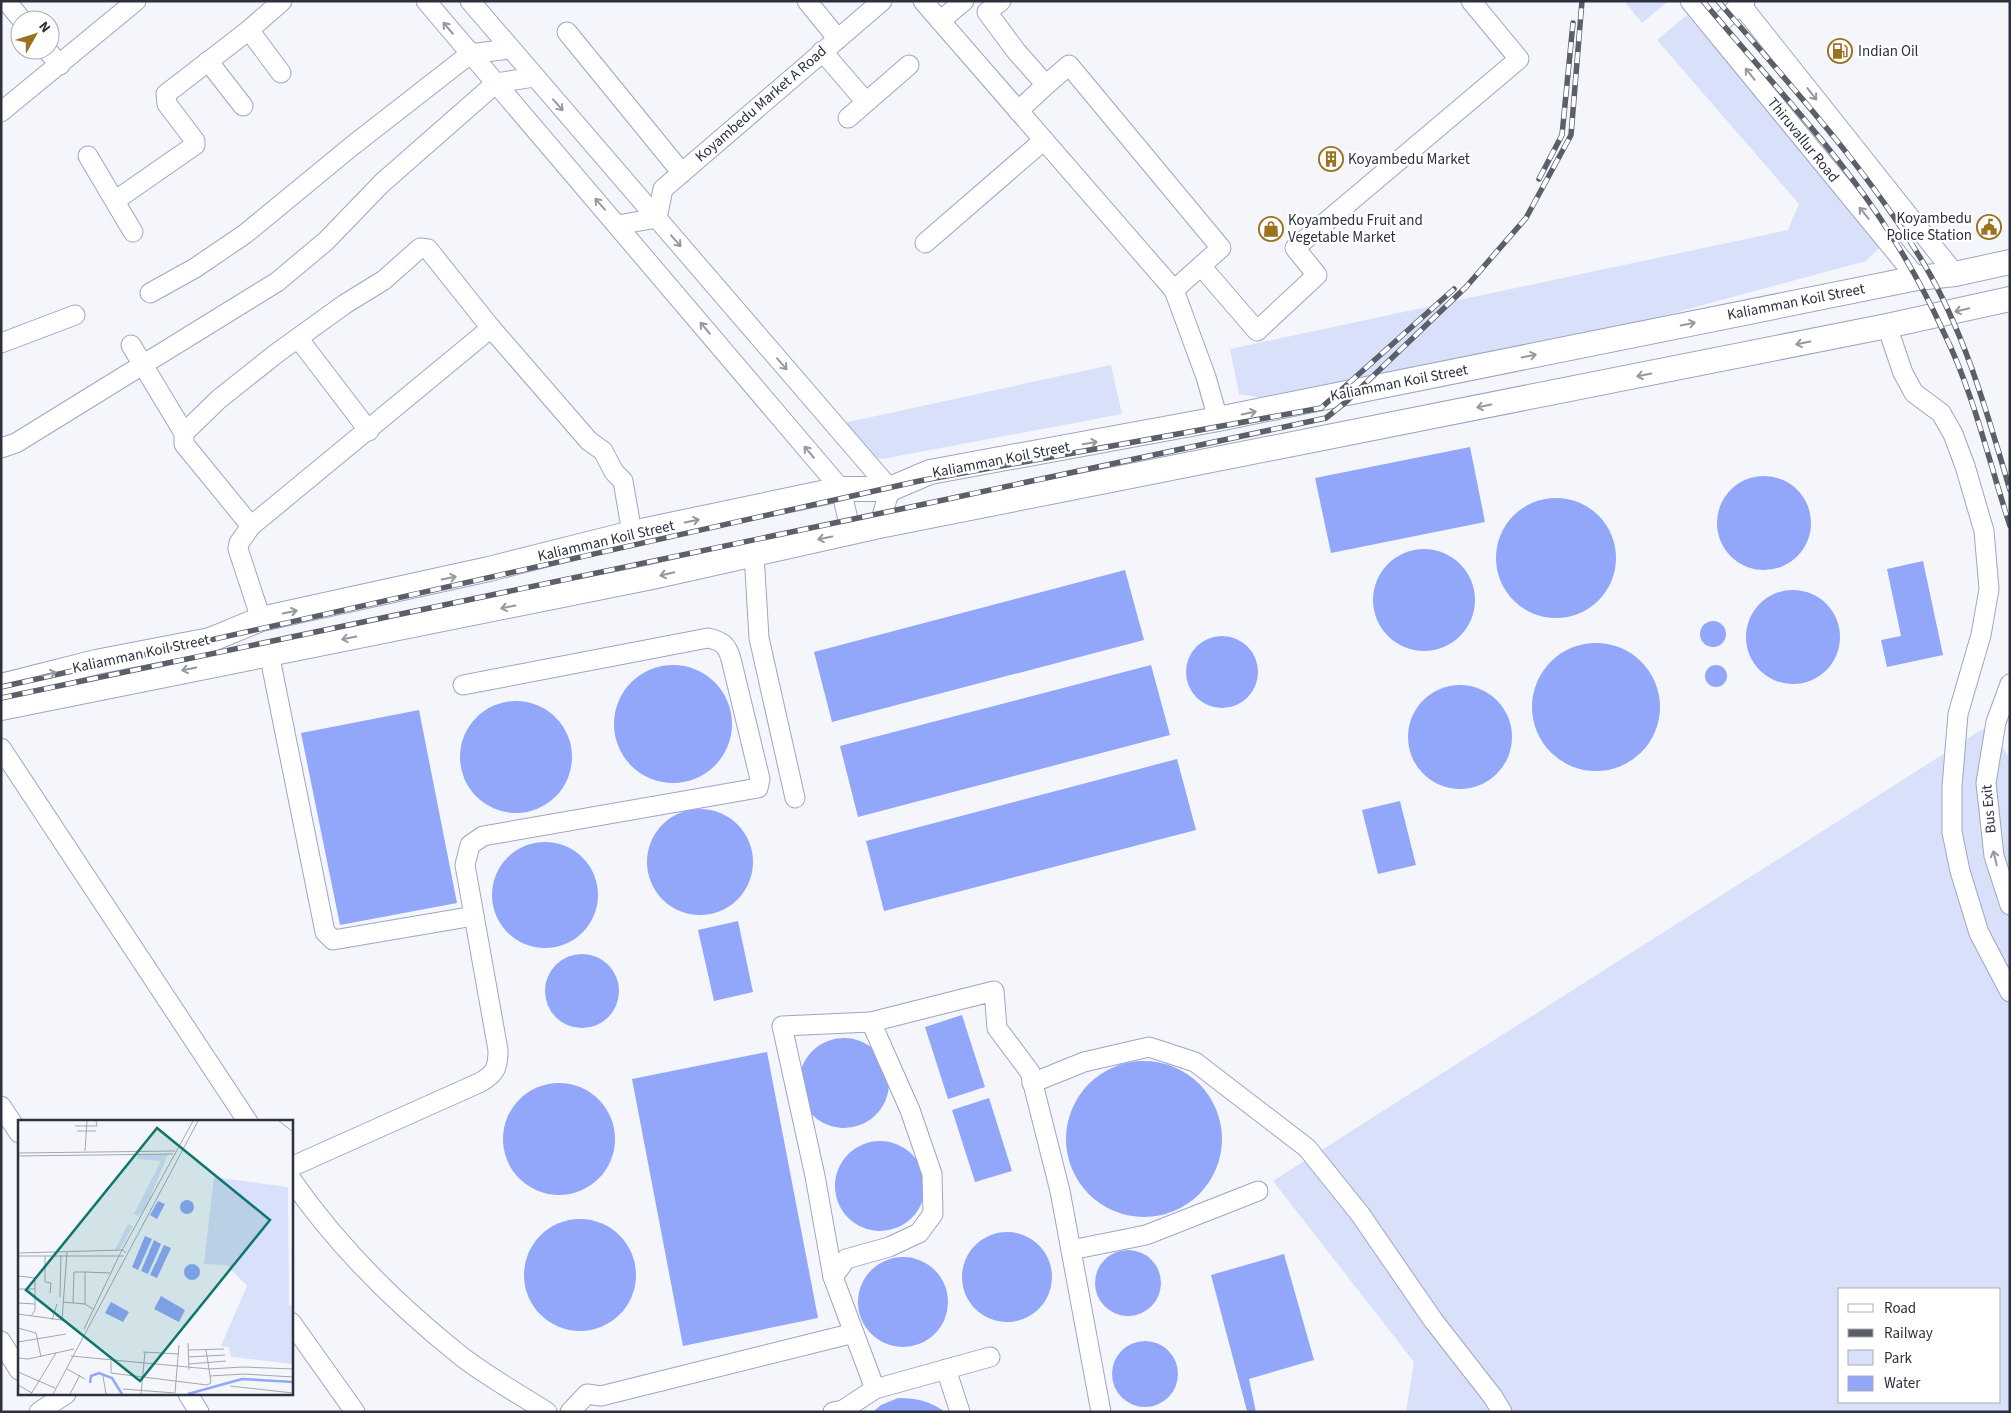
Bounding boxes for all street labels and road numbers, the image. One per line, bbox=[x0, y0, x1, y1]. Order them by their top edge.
street label: Koyambedu Market A Road bbox=[691, 41, 831, 167]
street label: Thiruvallur Road bbox=[1762, 93, 1844, 187]
street label: Kaliamman Koil Street bbox=[1725, 278, 1867, 326]
street label: Kaliamman Koil Street bbox=[1328, 359, 1470, 407]
street label: Kaliamman Koil Street bbox=[930, 436, 1072, 484]
street label: Kaliamman Koil Street bbox=[536, 515, 676, 567]
street label: Kaliamman Koil Street bbox=[70, 629, 212, 679]
street label: Bus Exit bbox=[1976, 784, 2002, 834]

